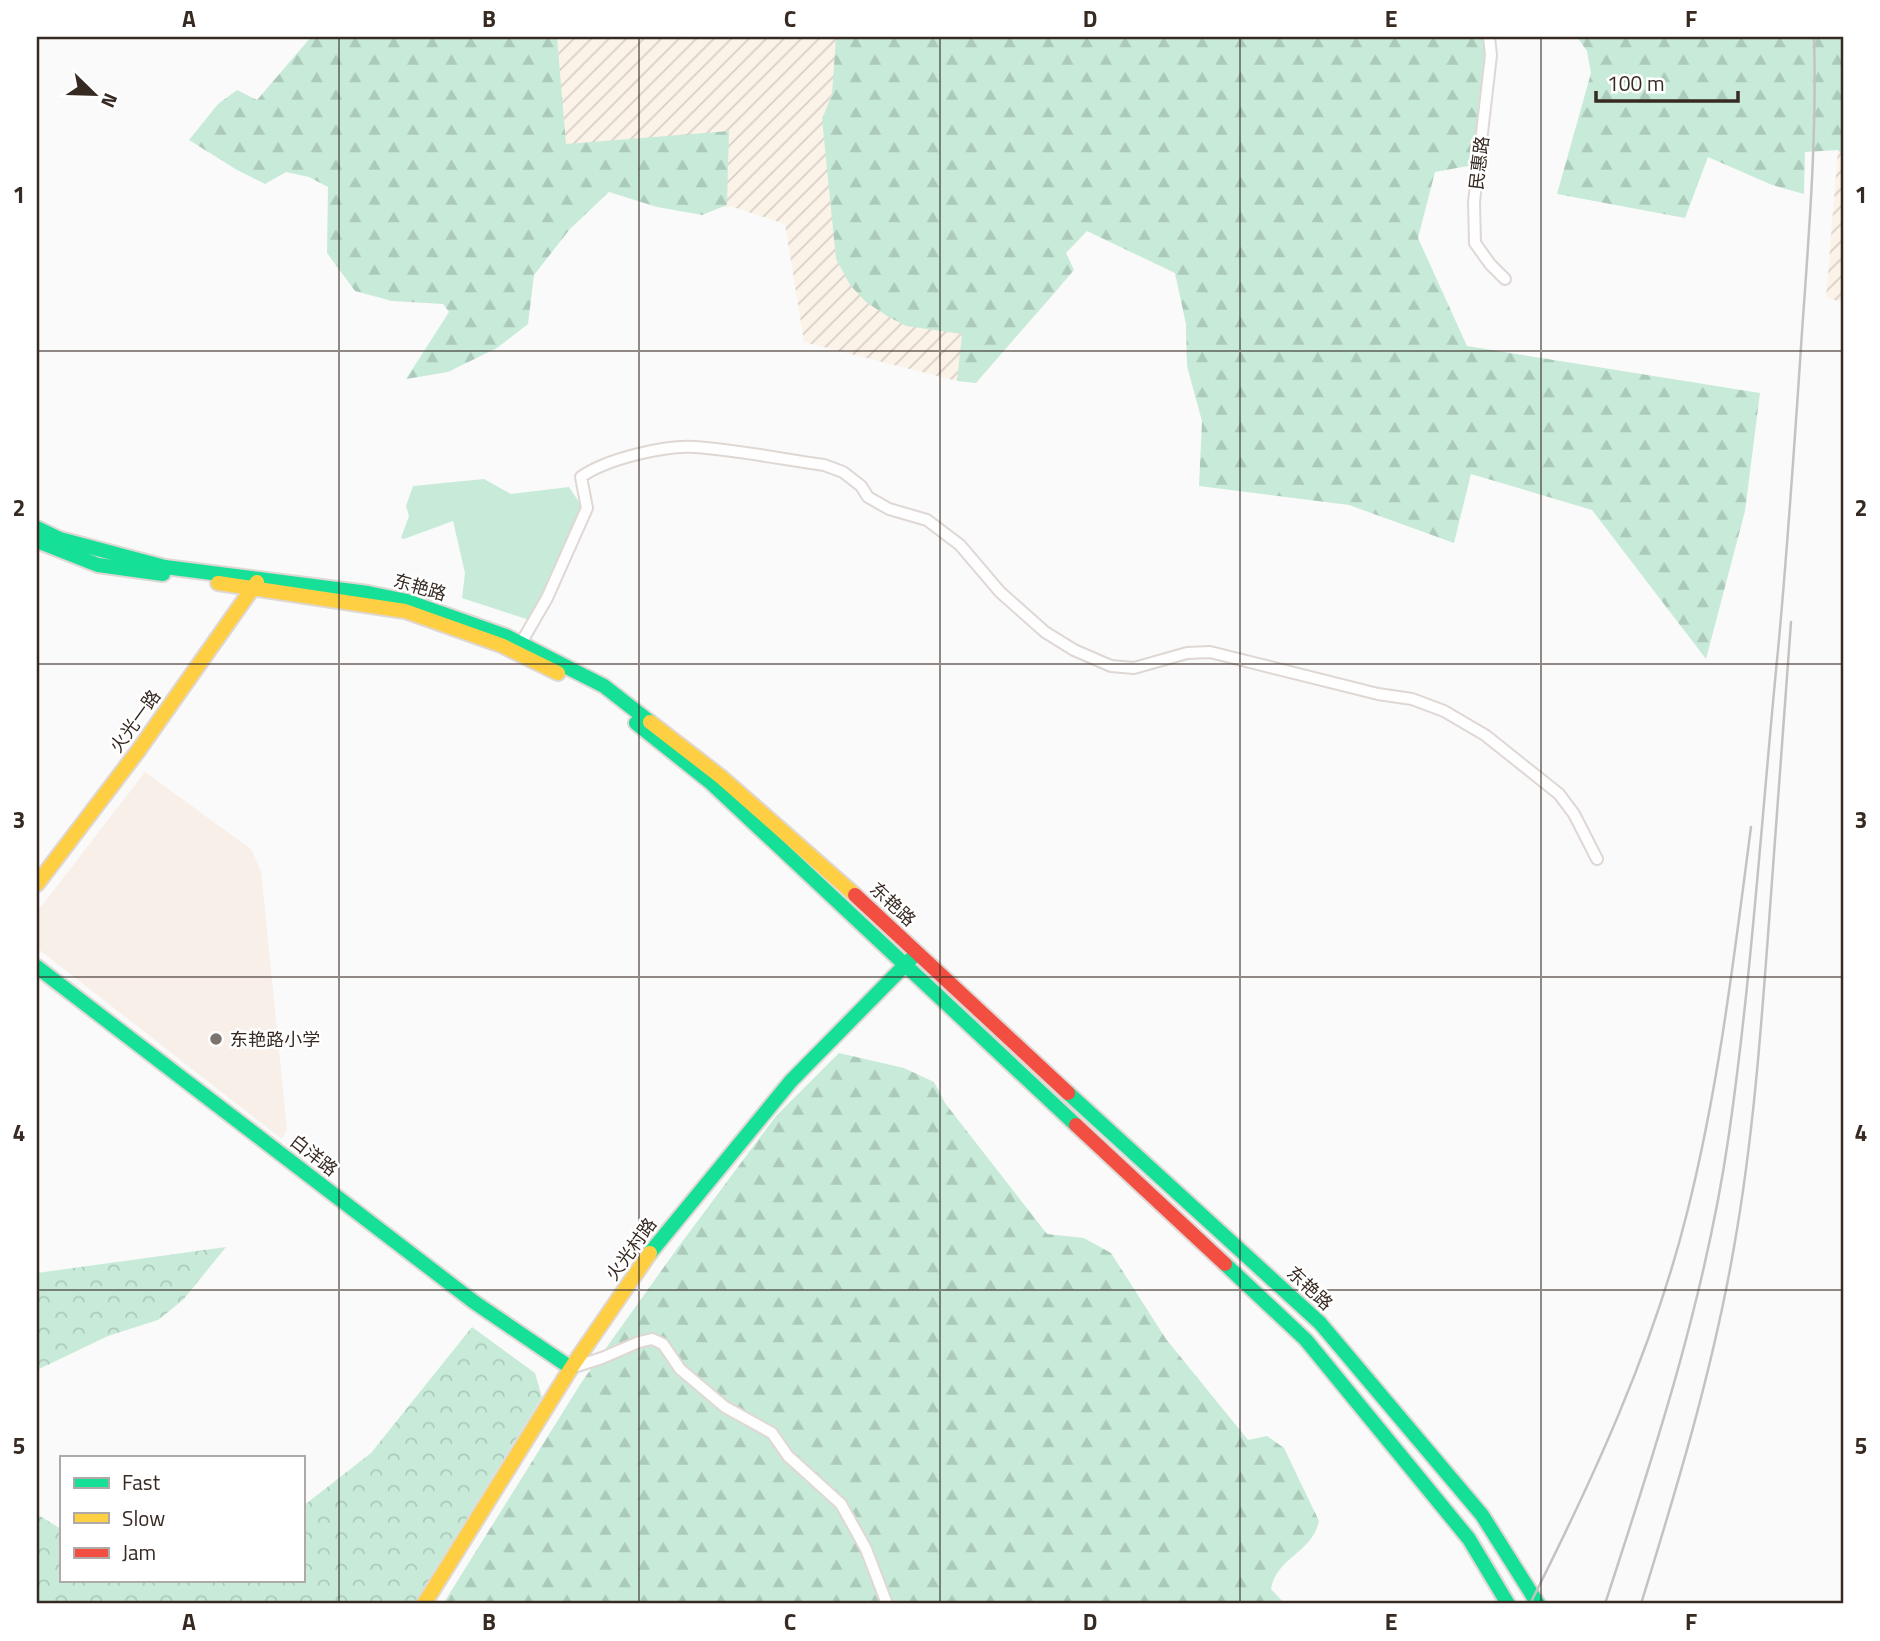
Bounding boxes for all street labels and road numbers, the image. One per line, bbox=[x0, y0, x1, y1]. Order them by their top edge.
street label: 民惠路 bbox=[1462, 135, 1496, 191]
street label: 东艳路 bbox=[390, 567, 450, 607]
street label: 火光一路 bbox=[103, 684, 167, 758]
street label: 东艳路 bbox=[864, 876, 922, 932]
street label: 白洋路 bbox=[284, 1128, 344, 1182]
street label: 火光村路 bbox=[599, 1212, 663, 1286]
street label: 东艳路 bbox=[1281, 1260, 1339, 1316]

